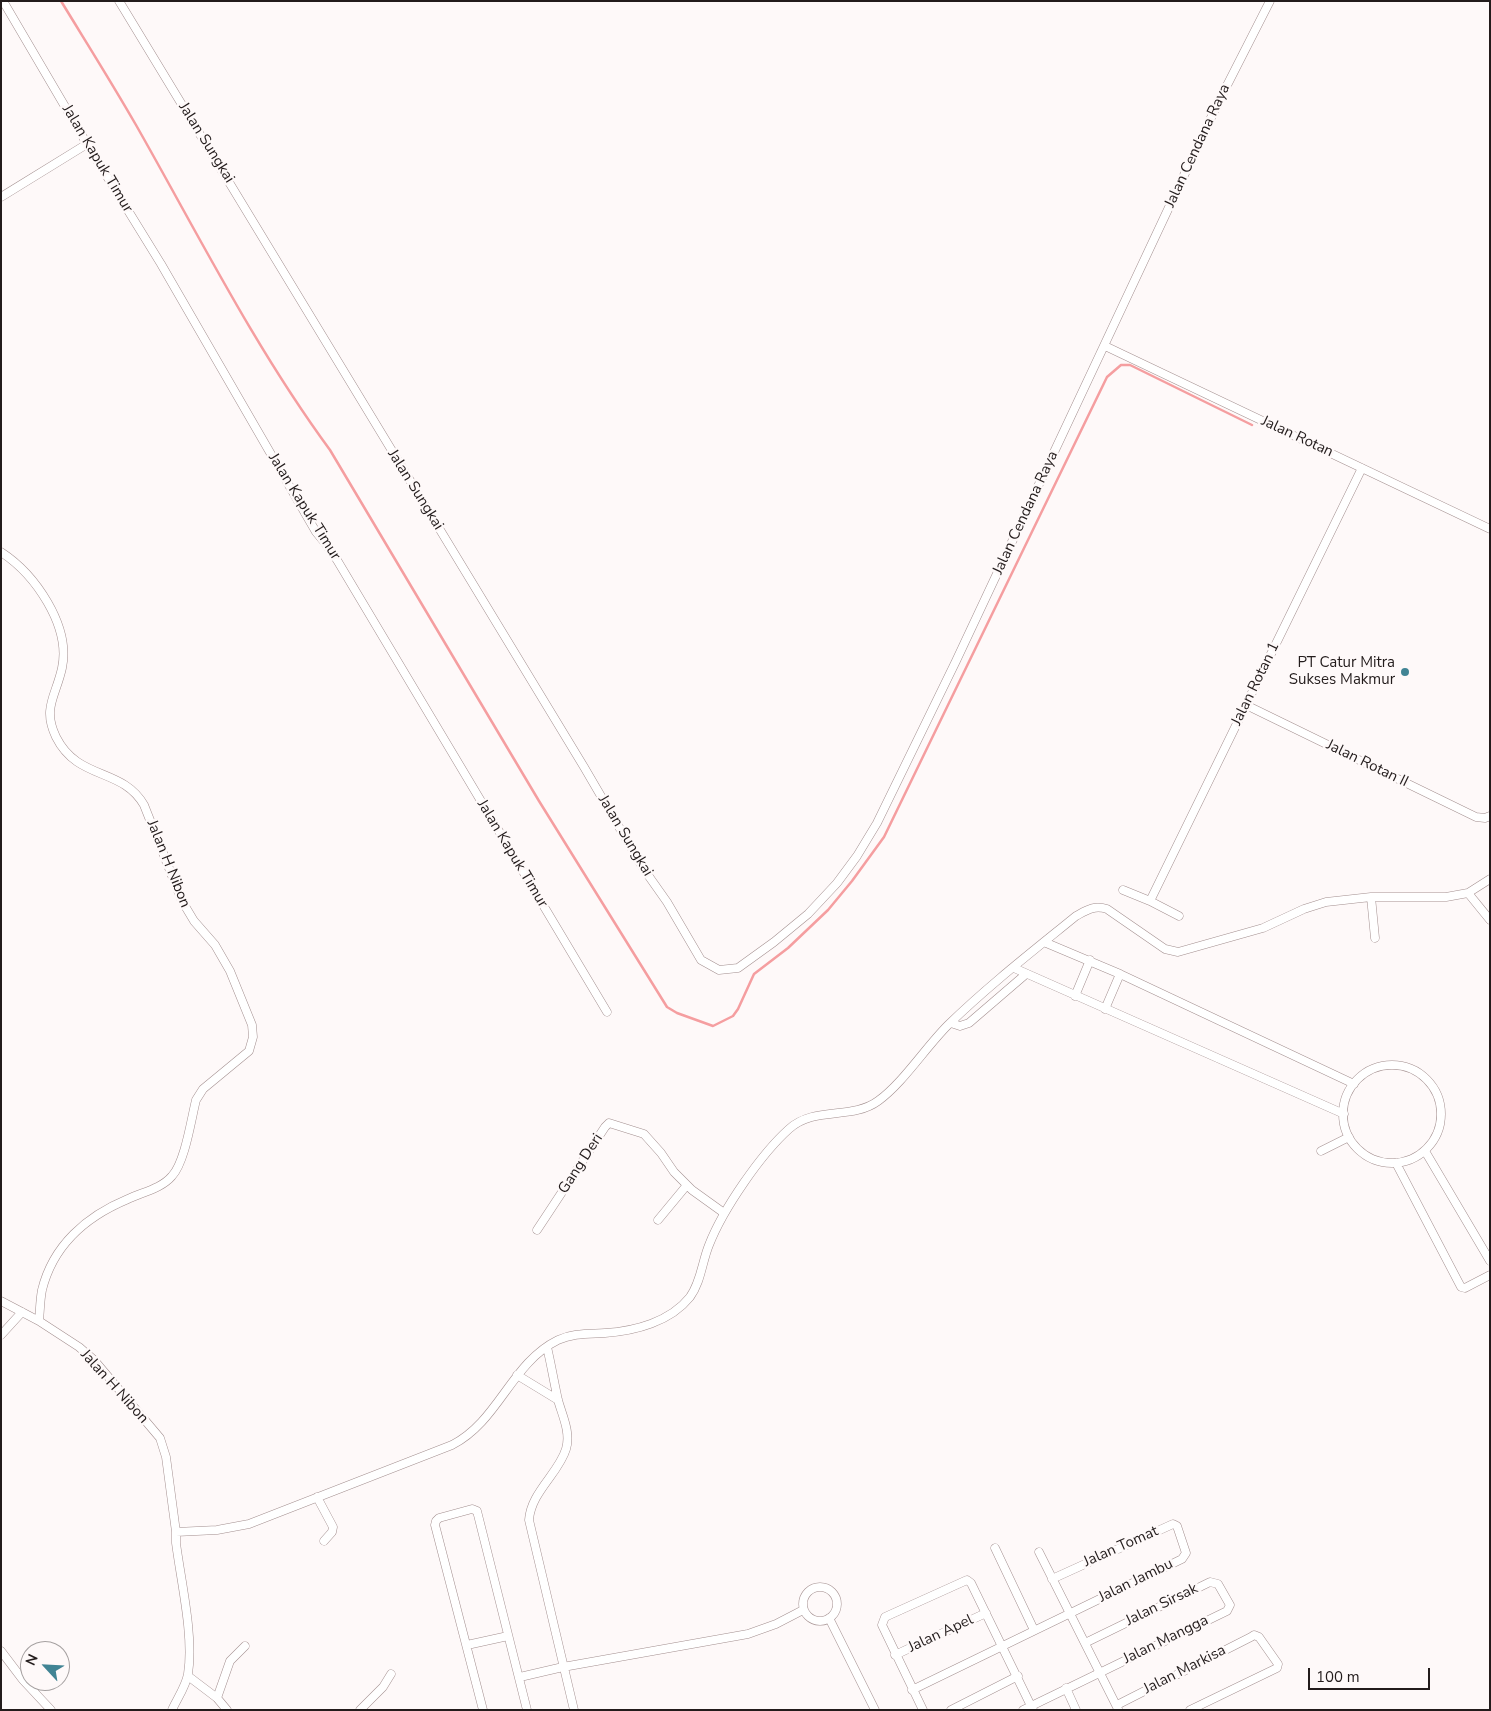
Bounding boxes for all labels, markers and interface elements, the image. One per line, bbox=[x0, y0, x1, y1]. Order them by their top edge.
street label: Jalan Cendana Raya bbox=[1162, 81, 1234, 211]
street label: Jalan Sungkai bbox=[174, 99, 238, 187]
street label: Jalan Kapuk Timur bbox=[58, 102, 136, 216]
street label: Jalan Rotan bbox=[1258, 412, 1336, 462]
street label: Jalan Sungkai bbox=[383, 446, 447, 534]
street label: Jalan Cendana Raya bbox=[990, 448, 1062, 578]
street label: Jalan Kapuk Timur bbox=[264, 450, 344, 564]
street label: Jalan Rotan 1 bbox=[1228, 639, 1284, 729]
place label: PT Catur Mitra Sukses Makmur bbox=[1289, 654, 1395, 689]
marker: PT Catur Mitra Sukses Makmur bbox=[1399, 666, 1411, 678]
street label: Jalan Rotan II bbox=[1323, 736, 1411, 792]
street label: Jalan Sungkai bbox=[594, 792, 656, 880]
street label: Jalan Kapuk Timur bbox=[473, 797, 551, 911]
street label: Jalan H Nibon bbox=[142, 818, 194, 910]
street label: Gang Deri bbox=[555, 1131, 607, 1197]
street label: Jalan H Nibon bbox=[76, 1346, 152, 1428]
street label: Jalan Tomat bbox=[1081, 1523, 1161, 1571]
street label: Jalan Jambu bbox=[1096, 1555, 1176, 1607]
street label: Jalan Sirsak bbox=[1123, 1580, 1201, 1630]
street label: Jalan Apel bbox=[906, 1611, 976, 1657]
street label: Jalan Mangga bbox=[1121, 1612, 1211, 1668]
north arrow bbox=[20, 1641, 70, 1691]
street label: Jalan Markisa bbox=[1141, 1642, 1229, 1698]
text: N bbox=[21, 1651, 43, 1669]
scale bar bbox=[1311, 1658, 1434, 1690]
text: 100 m bbox=[1316, 1667, 1360, 1687]

